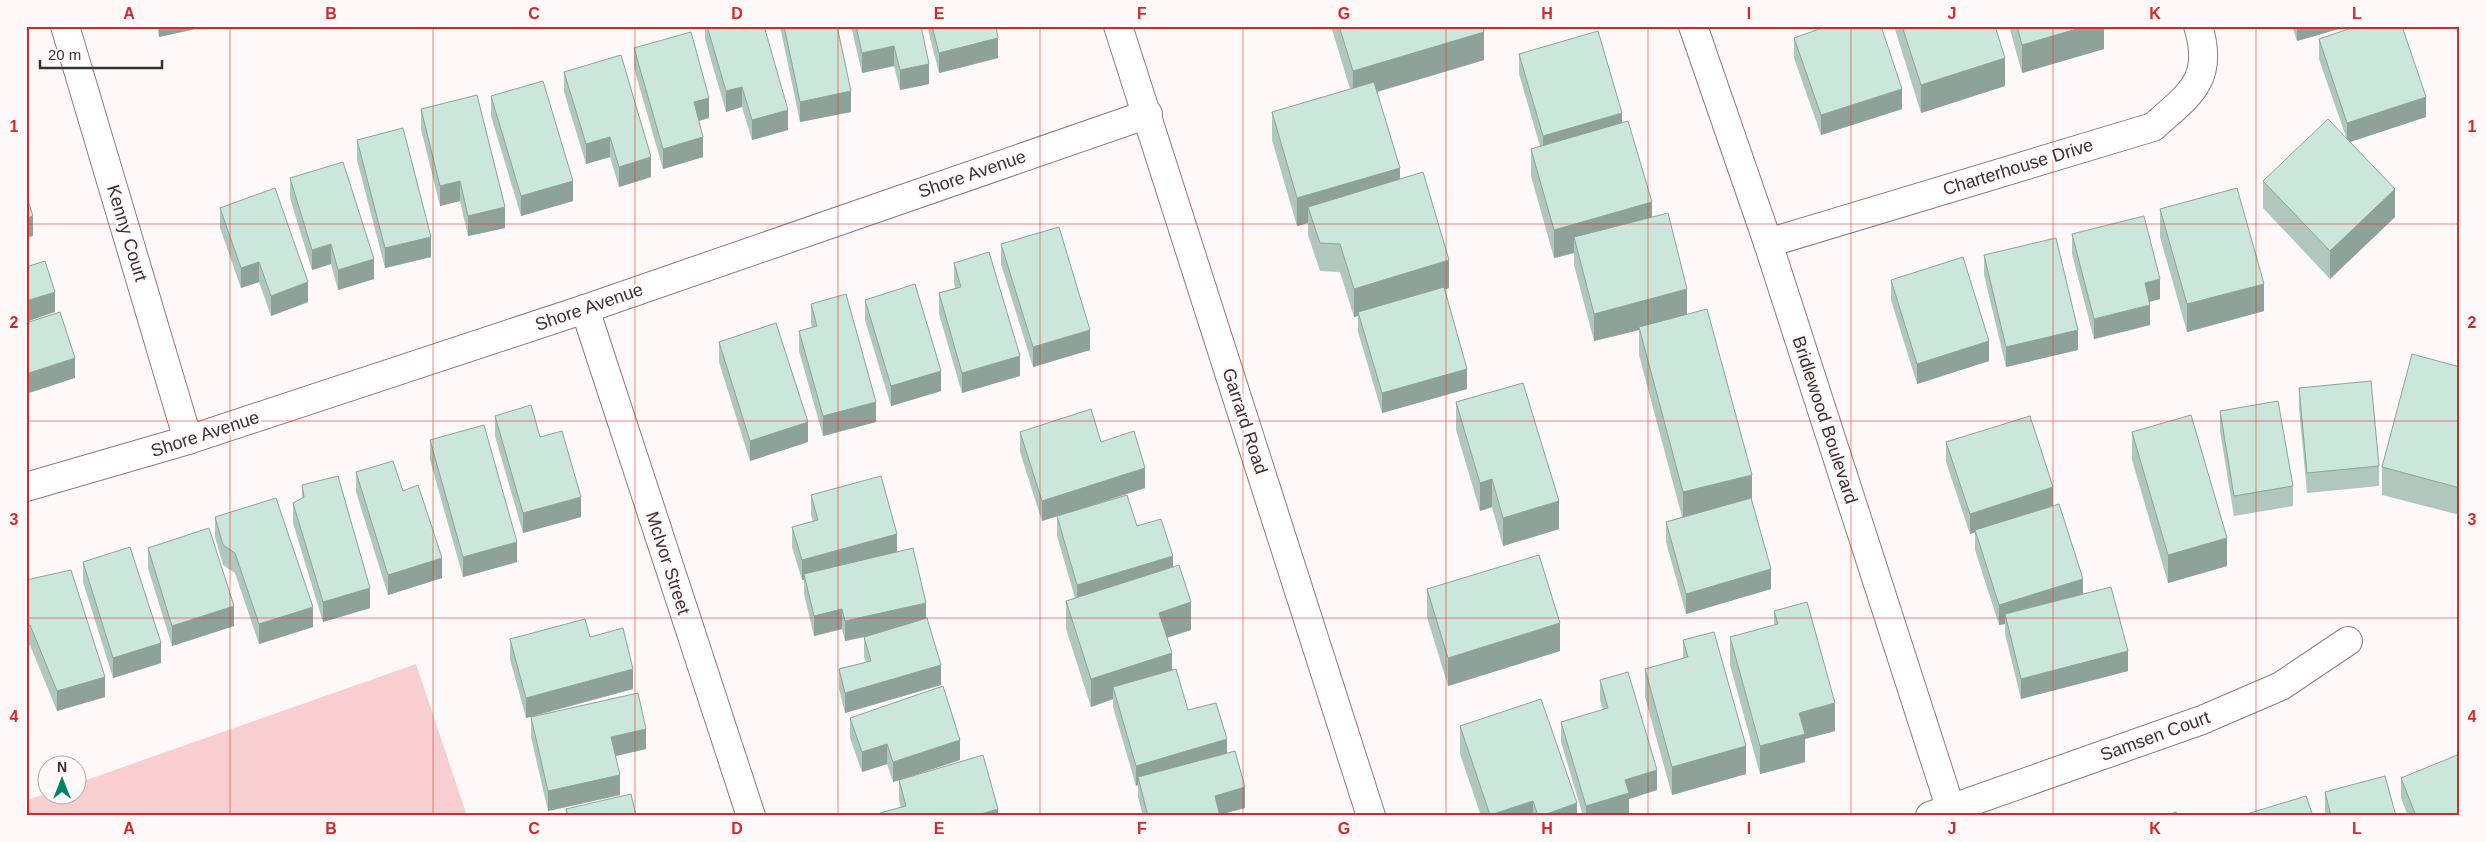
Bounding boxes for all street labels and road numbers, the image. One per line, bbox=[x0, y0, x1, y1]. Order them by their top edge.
street label: Charterhouse Drive bbox=[1940, 135, 2096, 199]
street label: Shore Avenue bbox=[915, 146, 1029, 202]
street label: Kenny Court bbox=[103, 182, 151, 284]
street label: Shore Avenue bbox=[532, 279, 646, 335]
street label: Bridlewood Boulevard bbox=[1788, 334, 1862, 506]
street label: Garrard Road bbox=[1218, 366, 1272, 476]
street label: Shore Avenue bbox=[148, 407, 262, 461]
street label: McIvor Street bbox=[642, 509, 694, 617]
street label: Samsen Court bbox=[2098, 707, 2212, 765]

